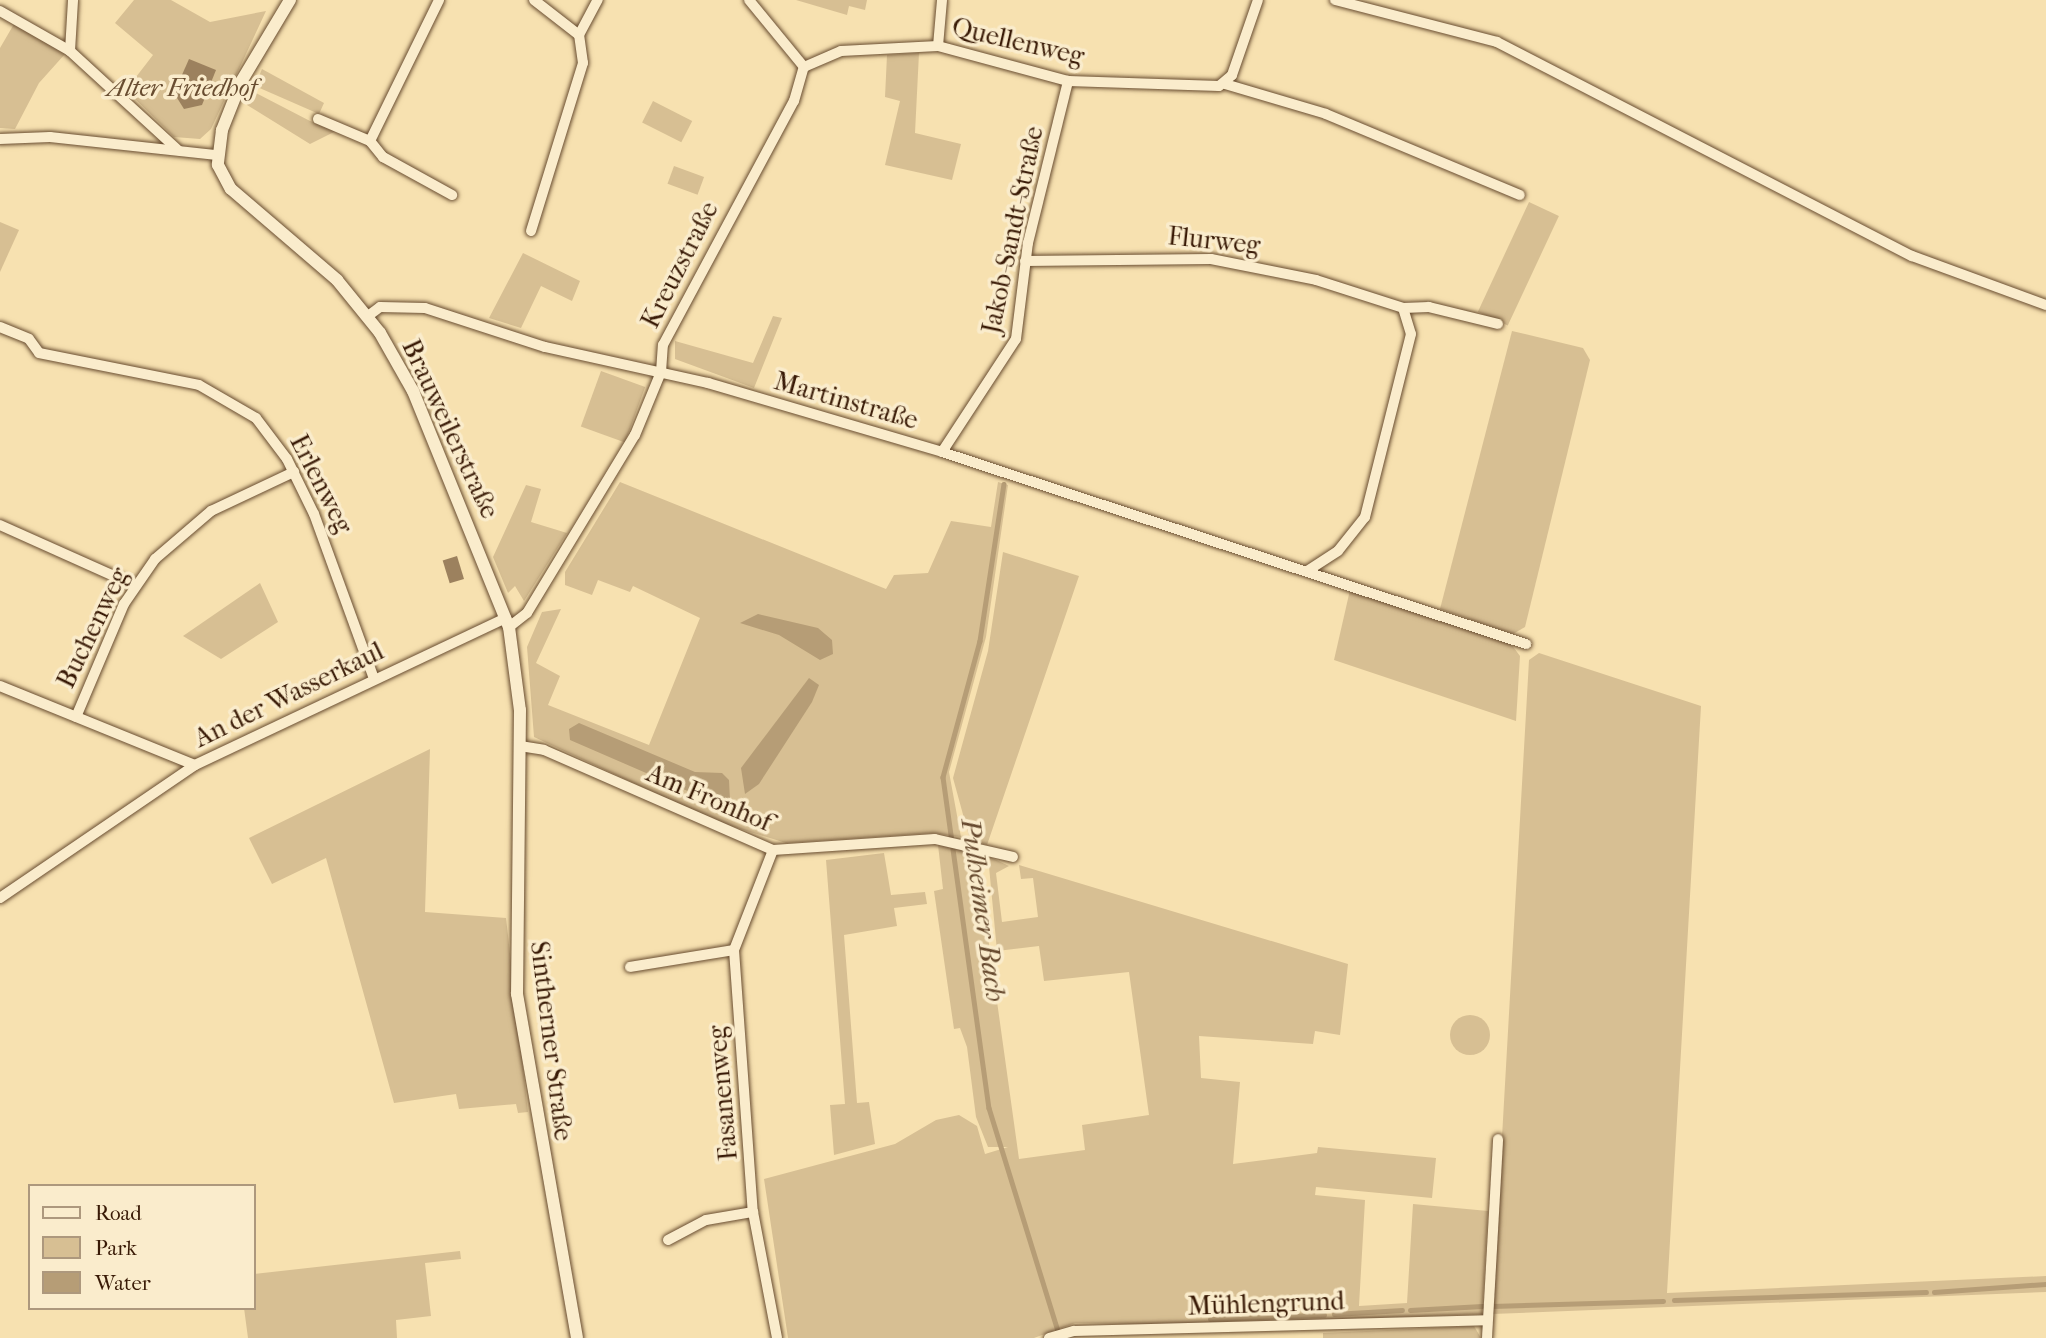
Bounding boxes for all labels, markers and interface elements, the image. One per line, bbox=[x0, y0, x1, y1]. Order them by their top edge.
street label: Quellenweg bbox=[949, 12, 1087, 72]
park label: Alter Friedhof bbox=[107, 72, 257, 104]
street label: Jakob-Sandt-Straße bbox=[976, 123, 1050, 337]
street label: Kreuzstraße bbox=[635, 196, 725, 334]
street label: Flurweg bbox=[1166, 221, 1262, 261]
street label: Brauweilerstraße bbox=[395, 335, 505, 523]
street label: Martinstraße bbox=[770, 366, 922, 436]
street label: Erlenweg bbox=[283, 429, 359, 539]
street label: Buchenweg bbox=[50, 563, 136, 693]
street label: An der Wasserkaul bbox=[189, 636, 389, 754]
street label: Am Fronhof bbox=[642, 758, 776, 838]
water label: Pulheimer Bach bbox=[954, 816, 1012, 1004]
street label: Sintherner Straße bbox=[523, 939, 579, 1143]
street label: Fasanenweg bbox=[702, 1024, 744, 1162]
legend bbox=[28, 1184, 256, 1310]
text: Road bbox=[95, 1201, 142, 1225]
text: Park bbox=[95, 1236, 137, 1260]
text: Water bbox=[95, 1271, 151, 1295]
street label: Mühlengrund bbox=[1187, 1286, 1345, 1322]

